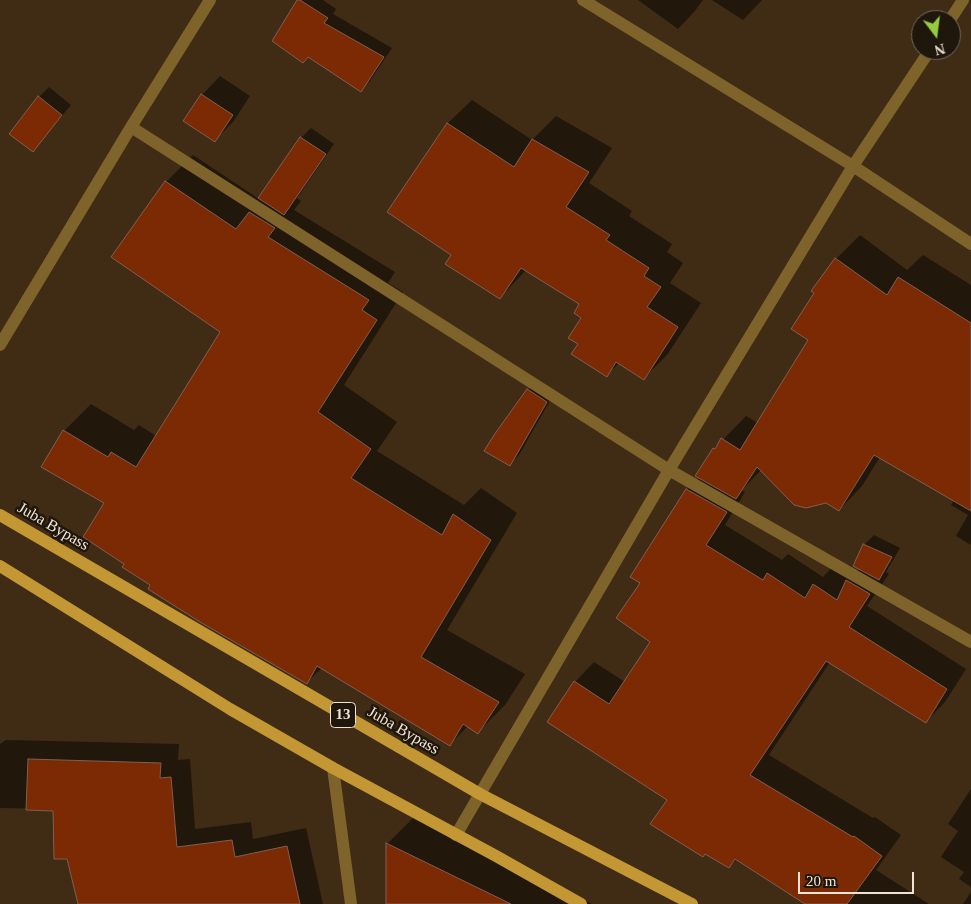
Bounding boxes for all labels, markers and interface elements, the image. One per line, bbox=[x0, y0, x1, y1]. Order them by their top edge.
north arrow bbox=[911, 10, 961, 60]
text: N bbox=[933, 40, 947, 58]
street label: Juba Bypass bbox=[14, 499, 92, 555]
road number: 13 bbox=[330, 702, 356, 728]
street label: Juba Bypass bbox=[364, 703, 442, 759]
scale bar bbox=[801, 862, 917, 894]
text: 20 m bbox=[806, 873, 836, 889]

